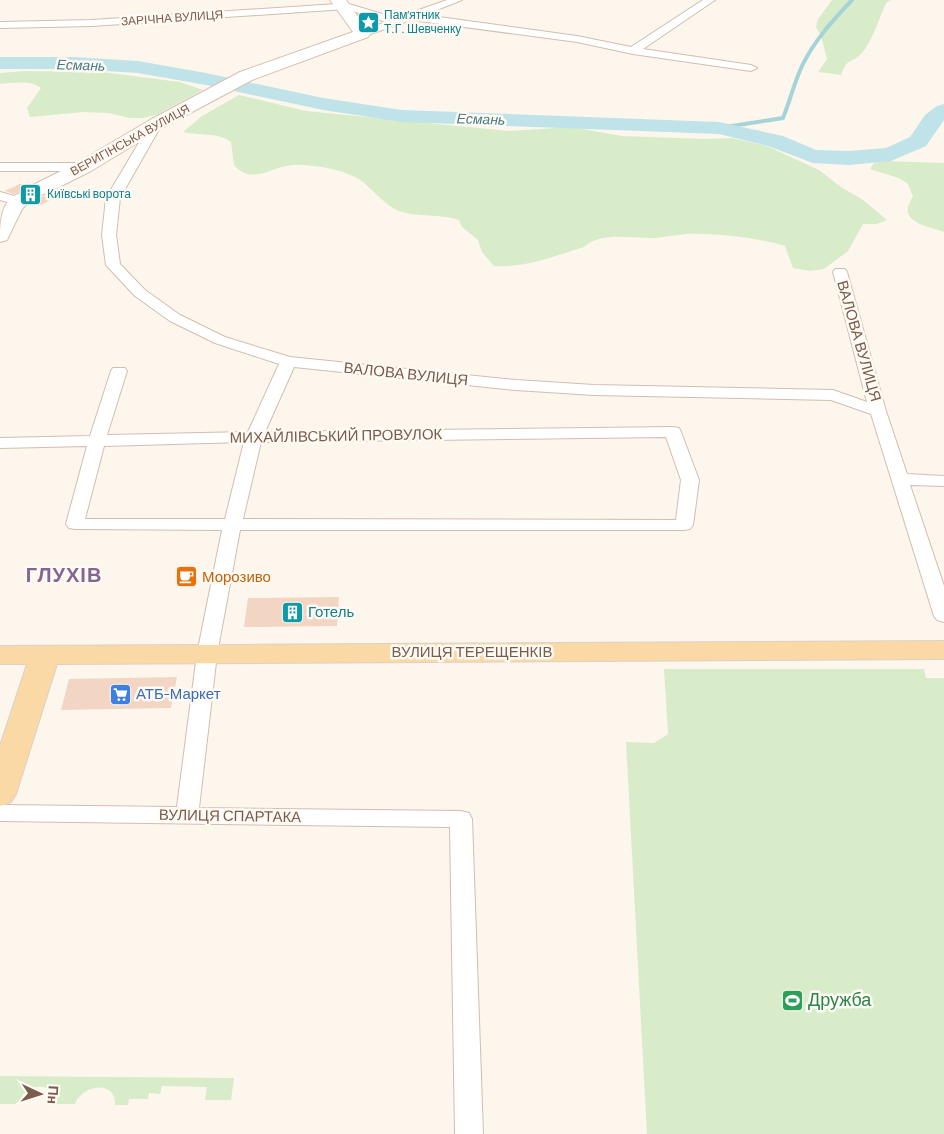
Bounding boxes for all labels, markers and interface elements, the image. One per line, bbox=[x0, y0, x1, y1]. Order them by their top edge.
street label: ЗАРІЧНА ВУЛИЦЯ bbox=[120, 6, 224, 29]
place label: Пам’ятник Т.Г. Шевченку bbox=[384, 7, 461, 36]
place icon: Пам’ятник Т.Г. Шевченку bbox=[356, 10, 380, 34]
water label: Есмань bbox=[56, 55, 106, 74]
street label: ВЕРИГІНСЬКА ВУЛИЦЯ bbox=[68, 101, 192, 179]
water label: Есмань bbox=[456, 109, 506, 128]
building icon: Київські ворота bbox=[19, 182, 43, 206]
place label: Київські ворота bbox=[47, 186, 131, 201]
street label: ВАЛОВА ВУЛИЦЯ bbox=[834, 278, 886, 403]
street label: ВАЛОВА ВУЛИЦЯ bbox=[343, 358, 469, 388]
street label: МИХАЙЛІВСЬКИЙ ПРОВУЛОК bbox=[230, 424, 443, 446]
district label: ГЛУХІВ bbox=[26, 562, 102, 586]
cafe icon: Морозиво bbox=[174, 565, 198, 589]
place label: Морозиво bbox=[202, 567, 271, 585]
building icon: Готель bbox=[280, 600, 304, 624]
place label: Готель bbox=[308, 602, 354, 620]
street label: ВУЛИЦЯ ТЕРЕЩЕНКІВ bbox=[391, 642, 553, 660]
supermarket icon: АТБ-Маркет bbox=[108, 682, 132, 706]
place label: АТБ-Маркет bbox=[136, 684, 221, 702]
street label: ВУЛИЦЯ СПАРТАКА bbox=[159, 805, 301, 825]
sports icon: Дружба bbox=[780, 988, 804, 1012]
place label: Дружба bbox=[808, 988, 872, 1010]
north arrow bbox=[15, 1069, 65, 1119]
text: Пн bbox=[44, 1085, 63, 1105]

